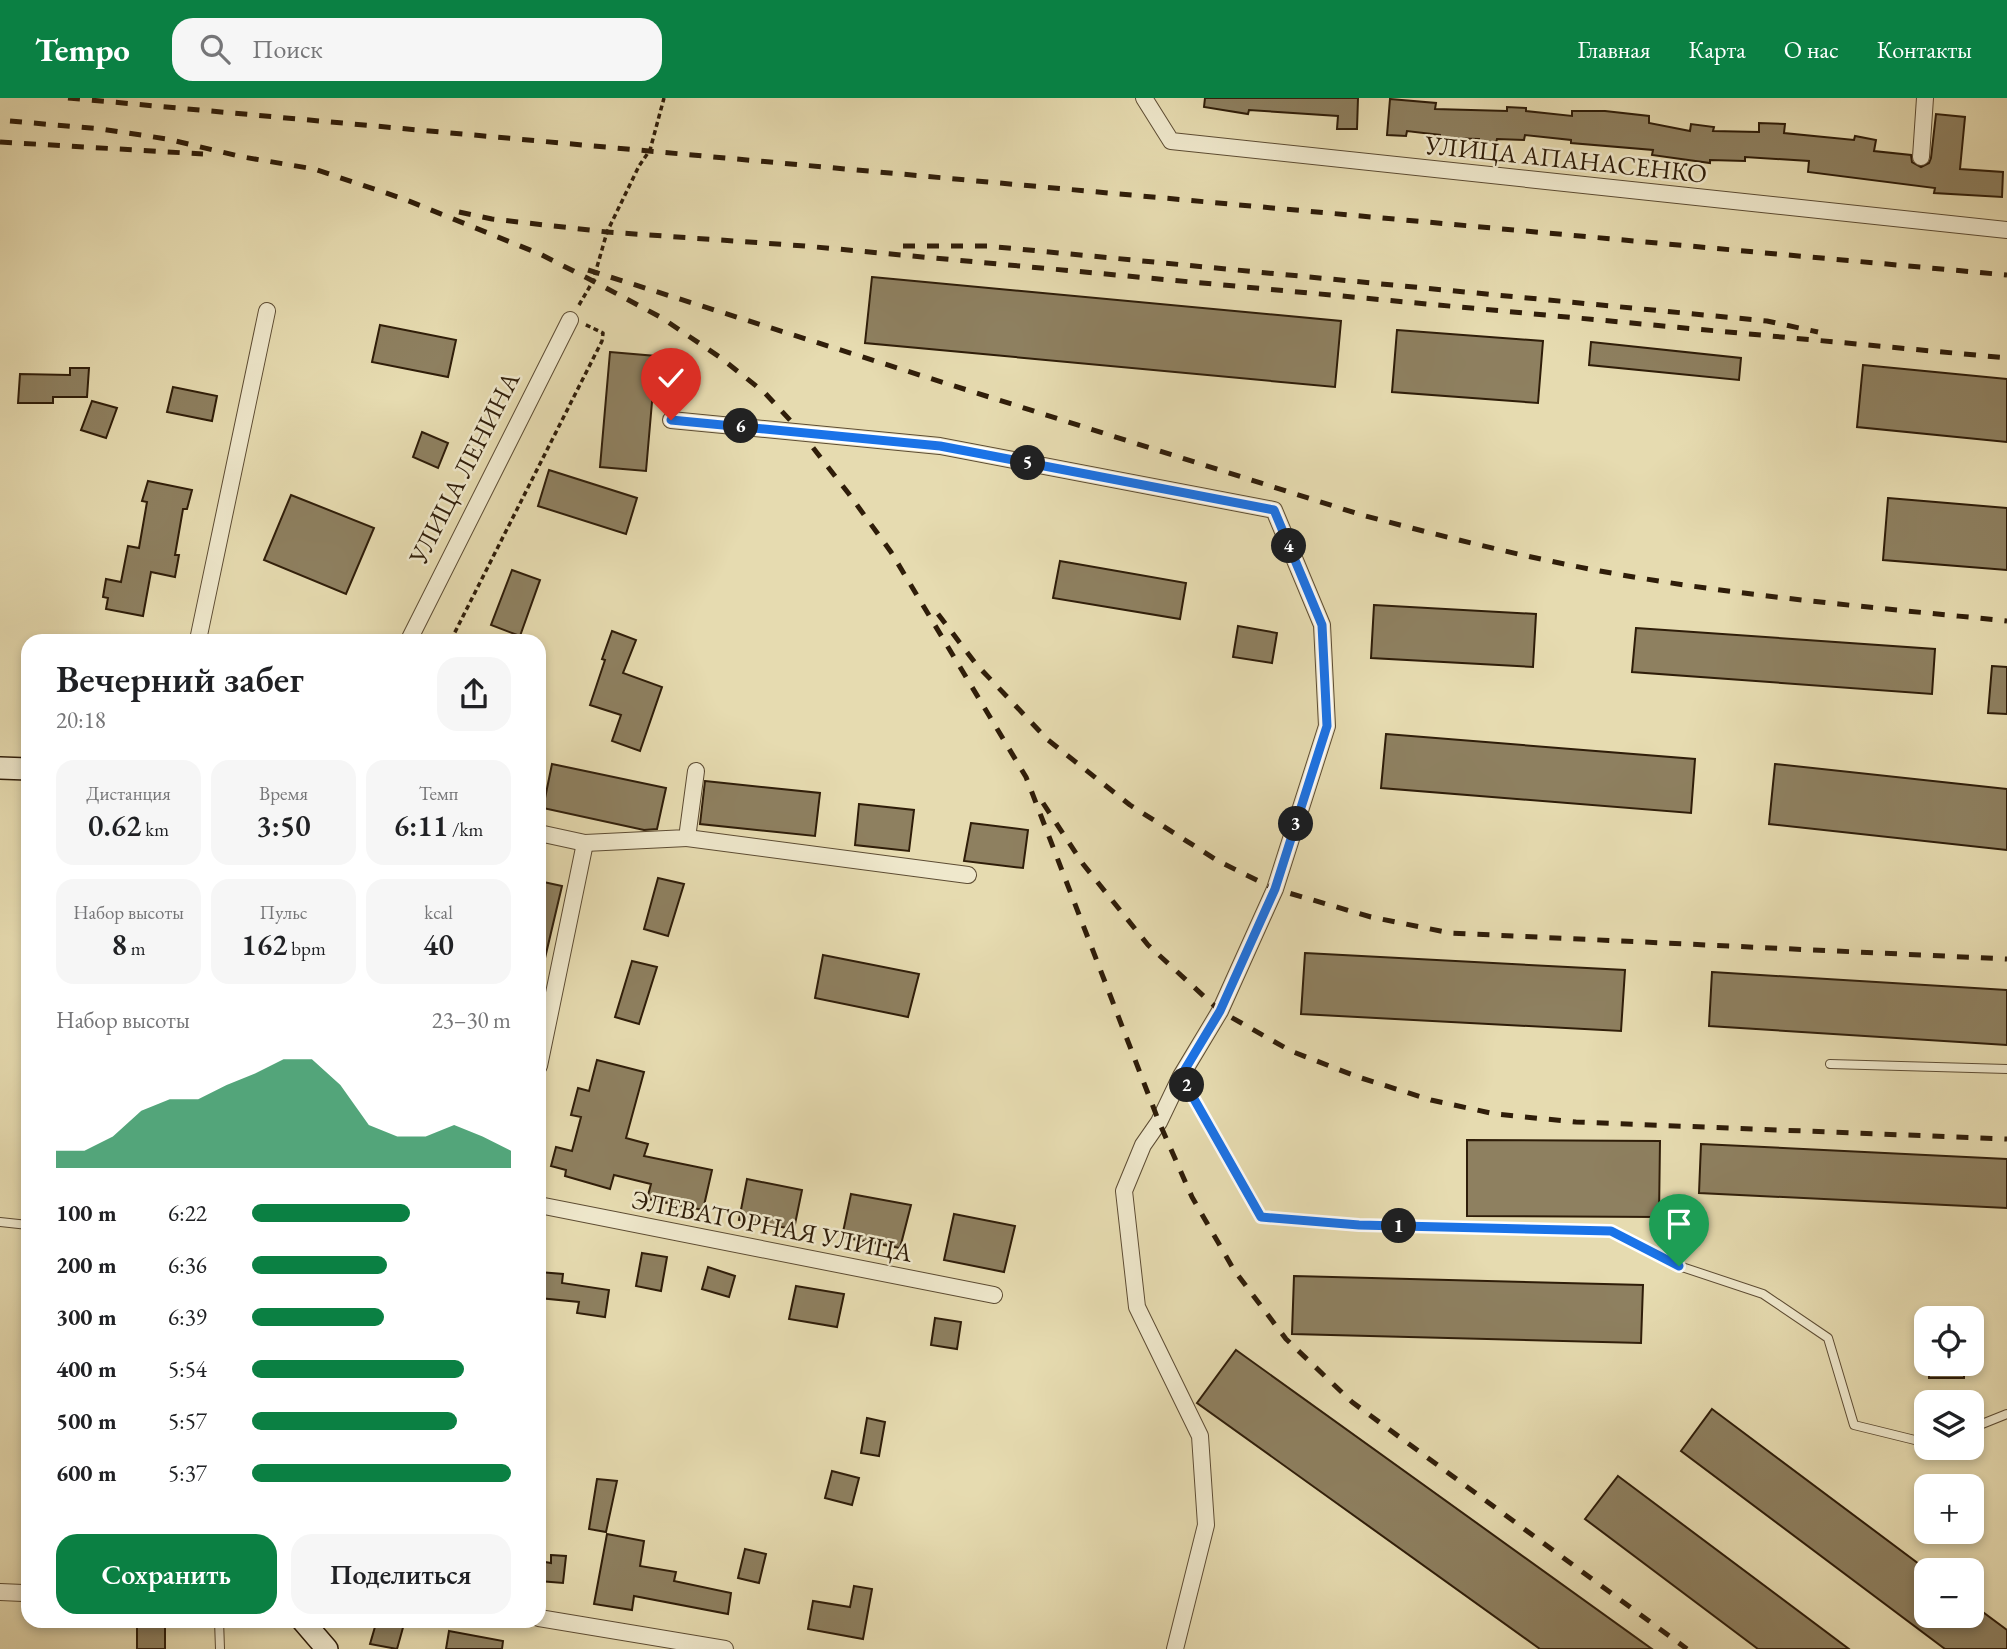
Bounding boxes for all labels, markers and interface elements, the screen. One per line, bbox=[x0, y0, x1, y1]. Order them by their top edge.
search box bbox=[172, 18, 662, 81]
text: Tempo bbox=[35, 28, 130, 71]
icon: search bbox=[196, 30, 234, 68]
text: Поиск bbox=[252, 32, 323, 66]
text: Главная bbox=[1577, 34, 1651, 65]
text: Карта bbox=[1689, 34, 1746, 65]
text: О нас bbox=[1784, 34, 1839, 65]
text: Контакты bbox=[1877, 34, 1972, 65]
street label: УЛИЦА АПАНАСЕНКО bbox=[1422, 127, 1709, 191]
pin bbox=[641, 348, 701, 420]
icon: check bbox=[652, 359, 690, 397]
street label: УЛИЦА ЛЕНИНА bbox=[400, 365, 528, 571]
pin: 6 bbox=[724, 408, 758, 444]
text: 6 bbox=[735, 413, 746, 438]
pin: 5 bbox=[1010, 446, 1046, 480]
text: 5 bbox=[1022, 450, 1033, 475]
pin: 4 bbox=[1272, 528, 1306, 564]
text: 4 bbox=[1283, 533, 1294, 558]
text: Вечерний забег bbox=[56, 654, 304, 703]
button: share bbox=[437, 657, 511, 731]
text: 20:18 bbox=[56, 705, 106, 735]
text: Дистанция bbox=[86, 781, 171, 806]
text: Время bbox=[259, 781, 308, 806]
text: Темп bbox=[419, 781, 458, 806]
text: 0.62 bbox=[88, 806, 141, 845]
text: 3:50 bbox=[256, 806, 311, 845]
text: 6:11 bbox=[394, 806, 448, 845]
pin: 3 bbox=[1278, 806, 1314, 842]
text: 3 bbox=[1290, 811, 1301, 836]
text: km bbox=[141, 817, 169, 842]
text: /km bbox=[448, 817, 483, 842]
text: Набор высоты bbox=[73, 900, 184, 925]
text: Пульс bbox=[259, 900, 308, 925]
text: kcal bbox=[424, 900, 453, 925]
text: 8 bbox=[112, 925, 127, 964]
text: 162 bbox=[241, 925, 287, 964]
text: 40 bbox=[423, 925, 454, 964]
text: m bbox=[127, 936, 145, 961]
text: bpm bbox=[287, 936, 326, 961]
text: Набор высоты bbox=[56, 1005, 190, 1035]
text: 23–30 m bbox=[432, 1005, 511, 1035]
pin: 2 bbox=[1170, 1068, 1204, 1102]
text: 2 bbox=[1181, 1072, 1192, 1097]
street label: ЭЛЕВАТОРНАЯ УЛИЦА bbox=[629, 1182, 916, 1270]
pin bbox=[1649, 1194, 1709, 1266]
text: 100 m bbox=[56, 1198, 117, 1228]
text: 6:22 bbox=[168, 1198, 207, 1228]
icon: arrive bbox=[1660, 1205, 1698, 1243]
pin: 1 bbox=[1382, 1208, 1416, 1244]
text: 1 bbox=[1393, 1213, 1404, 1238]
text: 200 m bbox=[56, 1250, 117, 1280]
text: 6:36 bbox=[168, 1250, 207, 1280]
text: 300 m bbox=[56, 1302, 117, 1332]
text: 6:39 bbox=[168, 1302, 207, 1332]
map controls bbox=[1914, 1306, 1984, 1628]
button: locate bbox=[1914, 1306, 1984, 1376]
text: 400 m bbox=[56, 1354, 117, 1384]
text: 5:54 bbox=[168, 1354, 207, 1384]
button: layers bbox=[1914, 1390, 1984, 1460]
text: 500 m bbox=[56, 1406, 117, 1436]
text: 5:57 bbox=[168, 1406, 207, 1436]
text: 600 m bbox=[56, 1458, 117, 1488]
text: 5:37 bbox=[168, 1458, 207, 1488]
button: + bbox=[1914, 1474, 1984, 1544]
button: Сохранить bbox=[56, 1534, 277, 1614]
button: Поделиться bbox=[291, 1534, 511, 1614]
button: − bbox=[1914, 1558, 1984, 1628]

